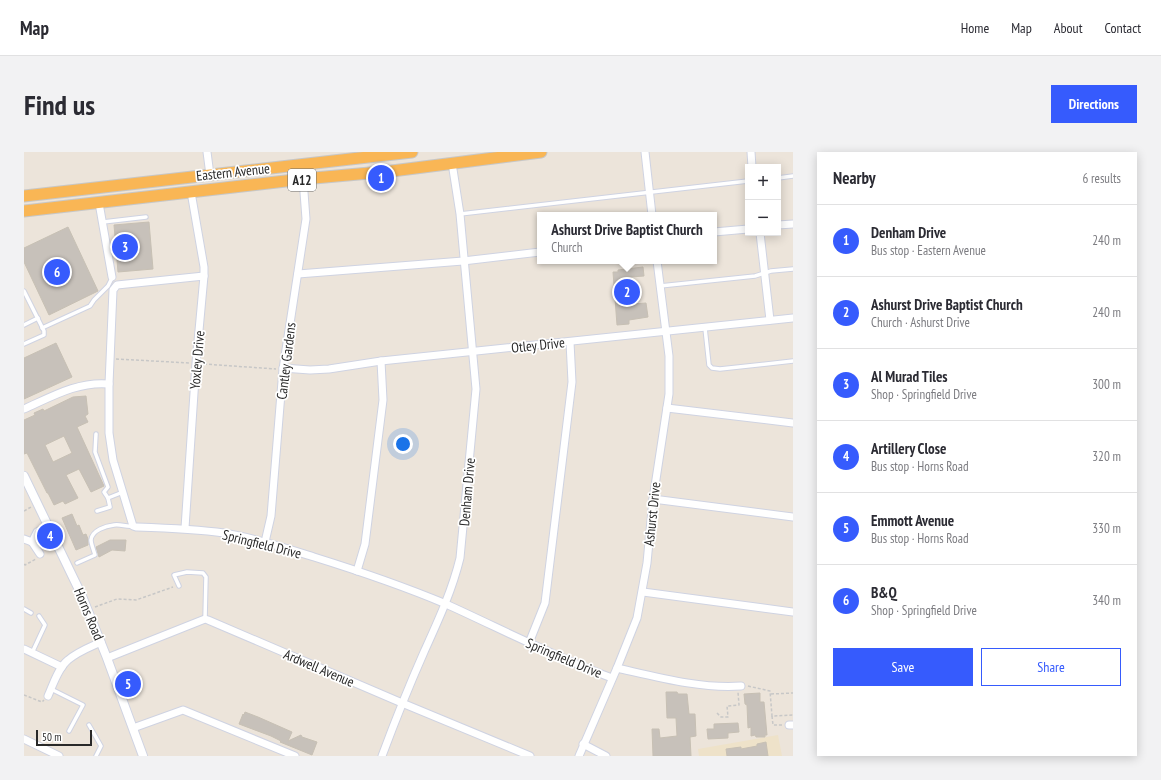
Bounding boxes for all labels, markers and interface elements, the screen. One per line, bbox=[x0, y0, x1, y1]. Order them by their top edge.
text: Map bbox=[20, 16, 49, 40]
text: Home bbox=[961, 19, 989, 37]
text: Map bbox=[1011, 19, 1032, 37]
text: About bbox=[1054, 19, 1083, 37]
text: Contact bbox=[1105, 19, 1141, 37]
button: Directions bbox=[1051, 85, 1137, 123]
text: Find us bbox=[24, 86, 95, 123]
street label: Eastern Avenue bbox=[195, 159, 271, 185]
pin: 1 bbox=[368, 163, 394, 193]
map controls bbox=[745, 164, 781, 236]
button: + bbox=[745, 164, 781, 200]
text: Nearby bbox=[833, 167, 876, 189]
road number: A12 bbox=[288, 169, 316, 191]
text: 6 results bbox=[1082, 170, 1121, 187]
button: − bbox=[745, 200, 781, 236]
popup bbox=[537, 212, 717, 264]
text: Ashurst Drive Baptist Church bbox=[551, 220, 703, 239]
text: Denham Drive bbox=[871, 223, 946, 242]
pin: 3 bbox=[112, 232, 138, 262]
text: 1 bbox=[843, 232, 849, 249]
text: 240 m bbox=[1092, 232, 1121, 249]
text: Church bbox=[551, 239, 582, 256]
text: Bus stop · Eastern Avenue bbox=[871, 242, 986, 259]
pin: 6 bbox=[44, 257, 70, 287]
pin: 2 bbox=[614, 277, 640, 307]
text: Ashurst Drive Baptist Church bbox=[871, 295, 1023, 314]
text: 2 bbox=[843, 304, 849, 321]
text: 240 m bbox=[1092, 304, 1121, 321]
text: Church · Ashurst Drive bbox=[871, 314, 970, 331]
street label: Cantley Gardens bbox=[272, 321, 300, 401]
street label: Yoxley Drive bbox=[185, 330, 209, 390]
street label: Otley Drive bbox=[510, 333, 566, 357]
text: Al Murad Tiles bbox=[871, 367, 948, 386]
text: 3 bbox=[843, 376, 849, 393]
text: 300 m bbox=[1092, 376, 1121, 393]
text: Shop · Springfield Drive bbox=[871, 386, 977, 403]
your location bbox=[393, 434, 413, 454]
text: Artillery Close bbox=[871, 439, 946, 458]
text: 4 bbox=[843, 448, 849, 465]
text: 320 m bbox=[1092, 448, 1121, 465]
street label: Denham Drive bbox=[455, 457, 479, 527]
text: Bus stop · Horns Road bbox=[871, 458, 969, 475]
street label: Ashurst Drive bbox=[640, 481, 664, 547]
text: Emmott Avenue bbox=[871, 511, 954, 530]
text: 5 bbox=[843, 520, 849, 537]
text: 330 m bbox=[1092, 520, 1121, 537]
pin: 4 bbox=[37, 521, 63, 551]
street label: Springfield Drive bbox=[221, 525, 304, 563]
text: Bus stop · Horns Road bbox=[871, 530, 969, 547]
text: B&Q bbox=[871, 583, 897, 602]
street label: Horns Road bbox=[70, 585, 108, 643]
text: 6 bbox=[843, 592, 849, 609]
text: 340 m bbox=[1092, 592, 1121, 609]
text: Shop · Springfield Drive bbox=[871, 602, 977, 619]
street label: Springfield Drive bbox=[523, 634, 605, 682]
street label: Ardwell Avenue bbox=[281, 645, 357, 691]
button: Save bbox=[833, 648, 973, 686]
button: Share bbox=[981, 648, 1121, 686]
pin: 5 bbox=[115, 669, 141, 699]
scale bar bbox=[36, 728, 92, 747]
text: 50 m bbox=[42, 730, 61, 744]

